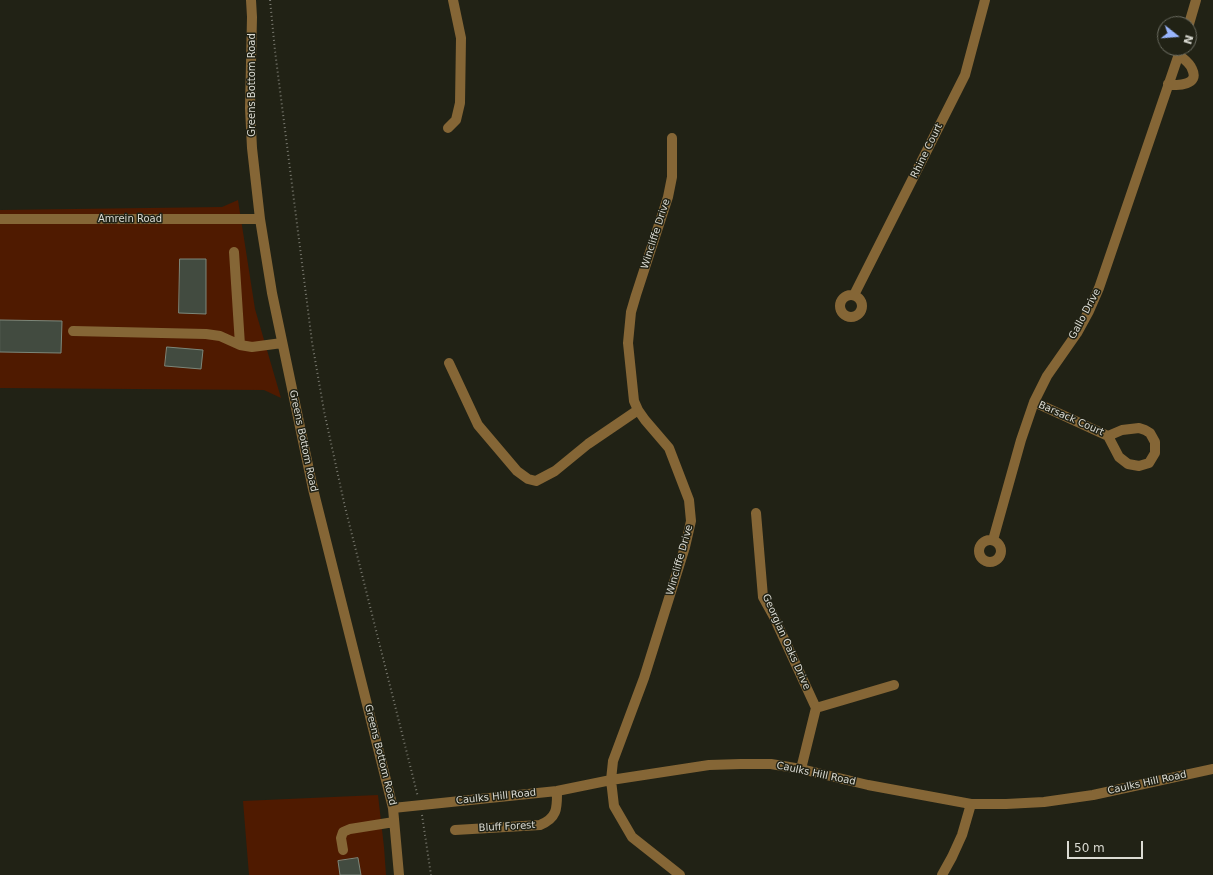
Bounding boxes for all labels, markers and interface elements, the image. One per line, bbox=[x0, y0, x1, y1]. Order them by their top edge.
north arrow bbox=[1157, 16, 1197, 56]
street label: Greens Bottom Road bbox=[246, 33, 258, 137]
text: N bbox=[1180, 33, 1196, 46]
street label: Rhine Court bbox=[909, 122, 945, 180]
street label: Wincliffe Drive bbox=[639, 198, 673, 270]
street label: Amrein Road bbox=[98, 213, 162, 225]
street label: Gallo Drive bbox=[1067, 287, 1103, 341]
street label: Greens Bottom Road bbox=[286, 389, 320, 493]
street label: Barsack Court bbox=[1036, 399, 1106, 439]
street label: Wincliffe Drive bbox=[664, 523, 696, 597]
street label: Georgian Oaks Drive bbox=[759, 592, 813, 692]
street label: Greens Bottom Road bbox=[362, 703, 398, 807]
street label: Caulks Hill Road bbox=[775, 760, 857, 788]
street label: Caulks Hill Road bbox=[1106, 769, 1188, 797]
street label: Caulks Hill Road bbox=[455, 787, 537, 807]
street label: Bluff Forest bbox=[478, 820, 536, 834]
scale bar bbox=[1069, 833, 1145, 859]
text: 50 m bbox=[1074, 841, 1105, 855]

